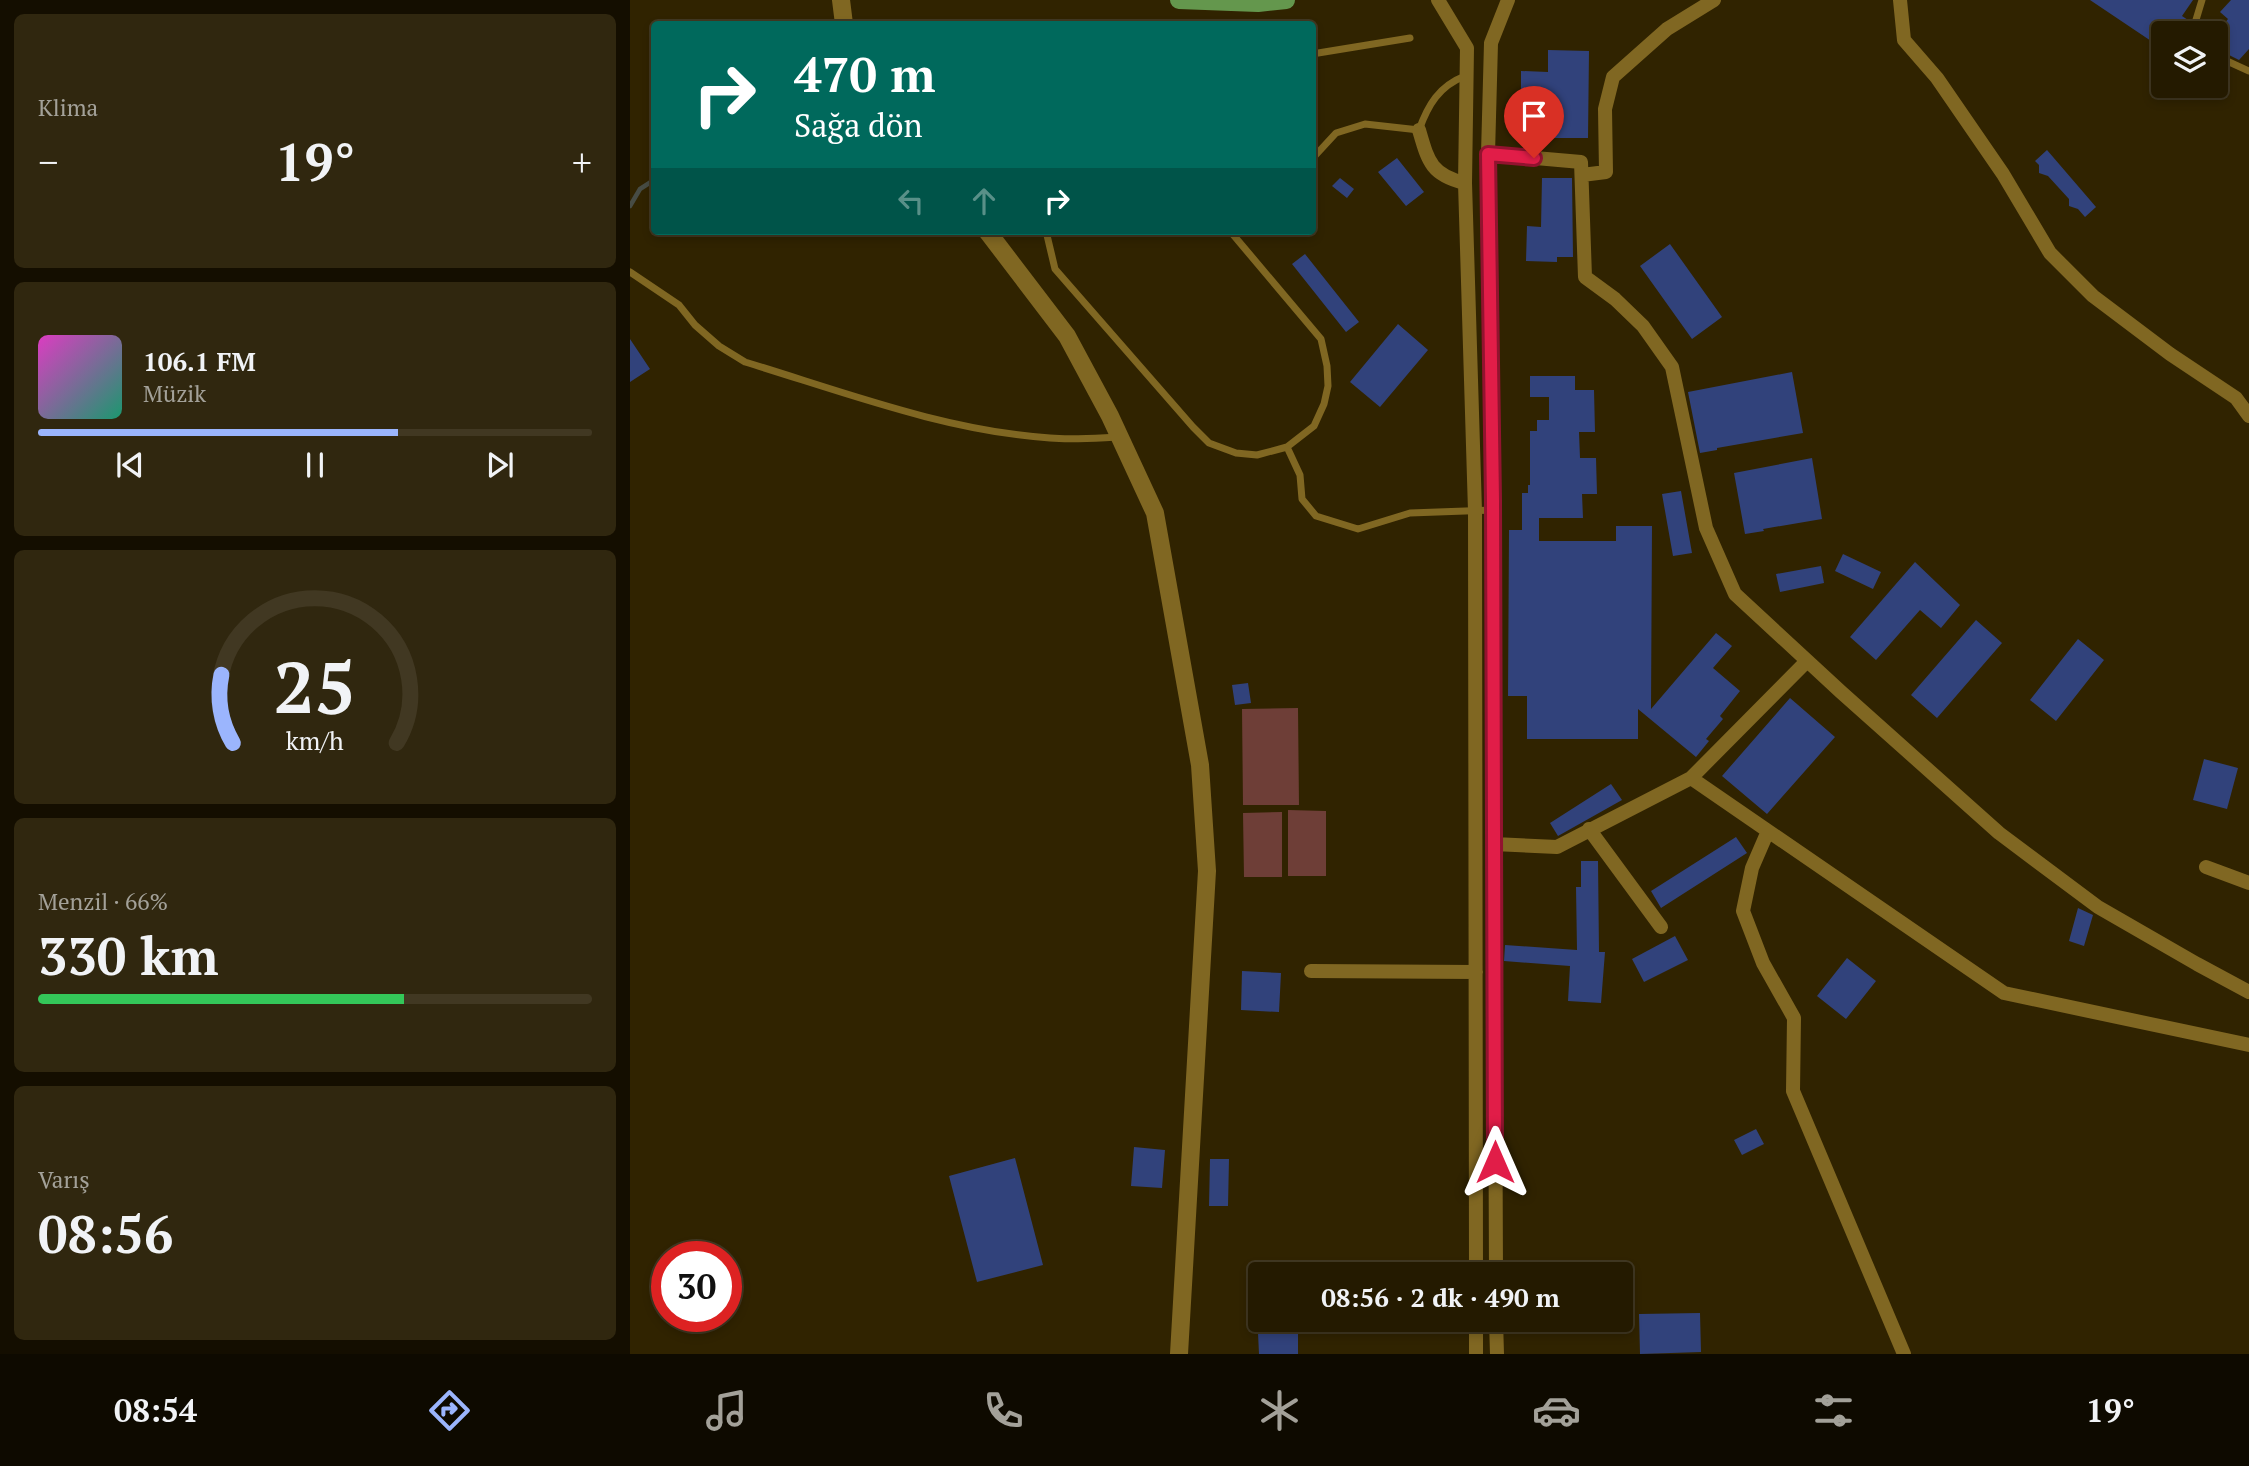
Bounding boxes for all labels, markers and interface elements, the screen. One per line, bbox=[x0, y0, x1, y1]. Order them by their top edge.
map controls bbox=[2151, 21, 2228, 98]
button: layers bbox=[2151, 21, 2228, 98]
text: 470 m bbox=[794, 41, 936, 106]
icon: right bbox=[679, 49, 770, 140]
pin bbox=[1504, 86, 1564, 158]
text: Klima bbox=[38, 92, 98, 123]
icon: arrive bbox=[1515, 97, 1553, 135]
text: Sağa dön bbox=[794, 104, 923, 146]
text: 19° bbox=[275, 127, 355, 196]
text: − bbox=[38, 137, 58, 187]
text: + bbox=[572, 137, 592, 187]
icon: left bbox=[892, 182, 930, 220]
icon: ahead bbox=[965, 182, 1003, 220]
icon: right bbox=[1038, 182, 1076, 220]
text: 106.1 FM bbox=[143, 344, 256, 378]
text: Müzik bbox=[143, 378, 206, 409]
icon: previous bbox=[111, 446, 149, 484]
icon: pause bbox=[296, 446, 334, 484]
icon: next bbox=[481, 446, 519, 484]
text: 25 bbox=[274, 637, 356, 734]
text: km/h bbox=[286, 724, 344, 757]
text: Menzil · 66% bbox=[38, 886, 168, 917]
text: 330 km bbox=[38, 921, 219, 990]
position arrow bbox=[1458, 1125, 1532, 1199]
text: Varış bbox=[38, 1164, 90, 1195]
text: 08:56 bbox=[38, 1199, 173, 1268]
speed limit sign: 30 bbox=[651, 1241, 742, 1332]
text: 08:56 · 2 dk · 490 m bbox=[1321, 1280, 1560, 1314]
icon: directions bbox=[425, 1386, 474, 1435]
icon: music bbox=[702, 1386, 751, 1435]
icon: phone bbox=[979, 1386, 1028, 1435]
icon: climate bbox=[1255, 1386, 1304, 1435]
icon: car bbox=[1532, 1386, 1581, 1435]
icon: filters bbox=[1809, 1386, 1858, 1435]
text: 08:54 bbox=[114, 1389, 197, 1431]
text: 19° bbox=[2086, 1389, 2135, 1431]

